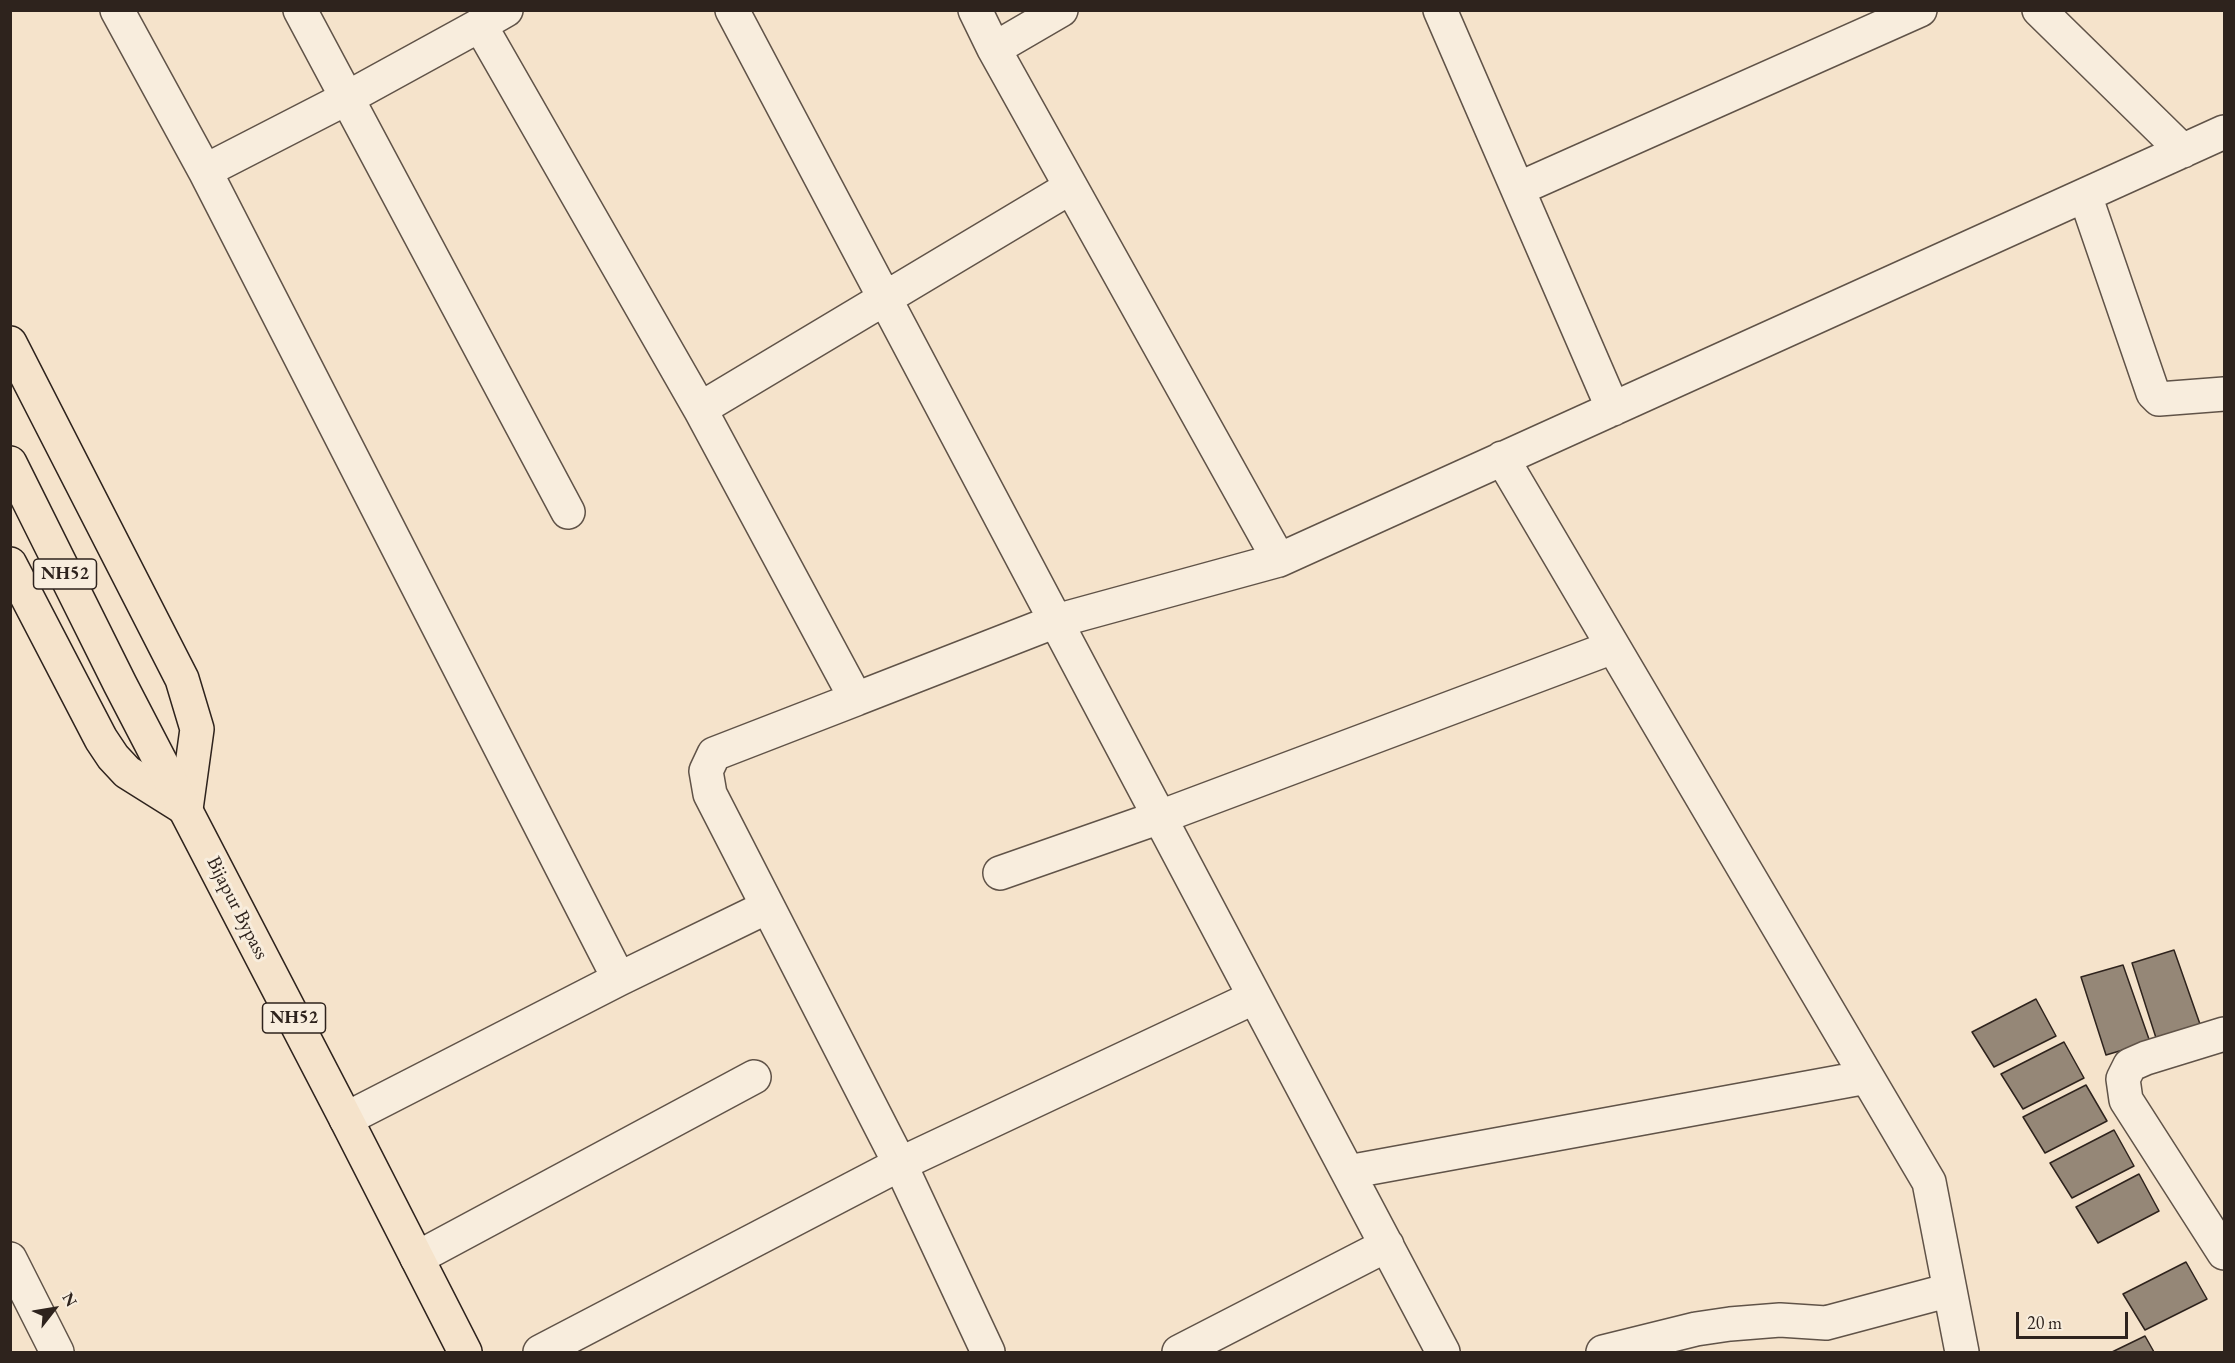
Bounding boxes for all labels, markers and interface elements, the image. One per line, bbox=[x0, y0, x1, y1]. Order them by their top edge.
road number: NH52 bbox=[34, 559, 97, 589]
street label: Bijapur Bypass bbox=[201, 853, 273, 963]
road number: NH52 bbox=[262, 1003, 326, 1033]
north arrow bbox=[24, 1279, 84, 1339]
text: N bbox=[58, 1289, 82, 1310]
scale bar bbox=[2019, 1300, 2132, 1338]
text: 20 m bbox=[2027, 1311, 2062, 1334]

